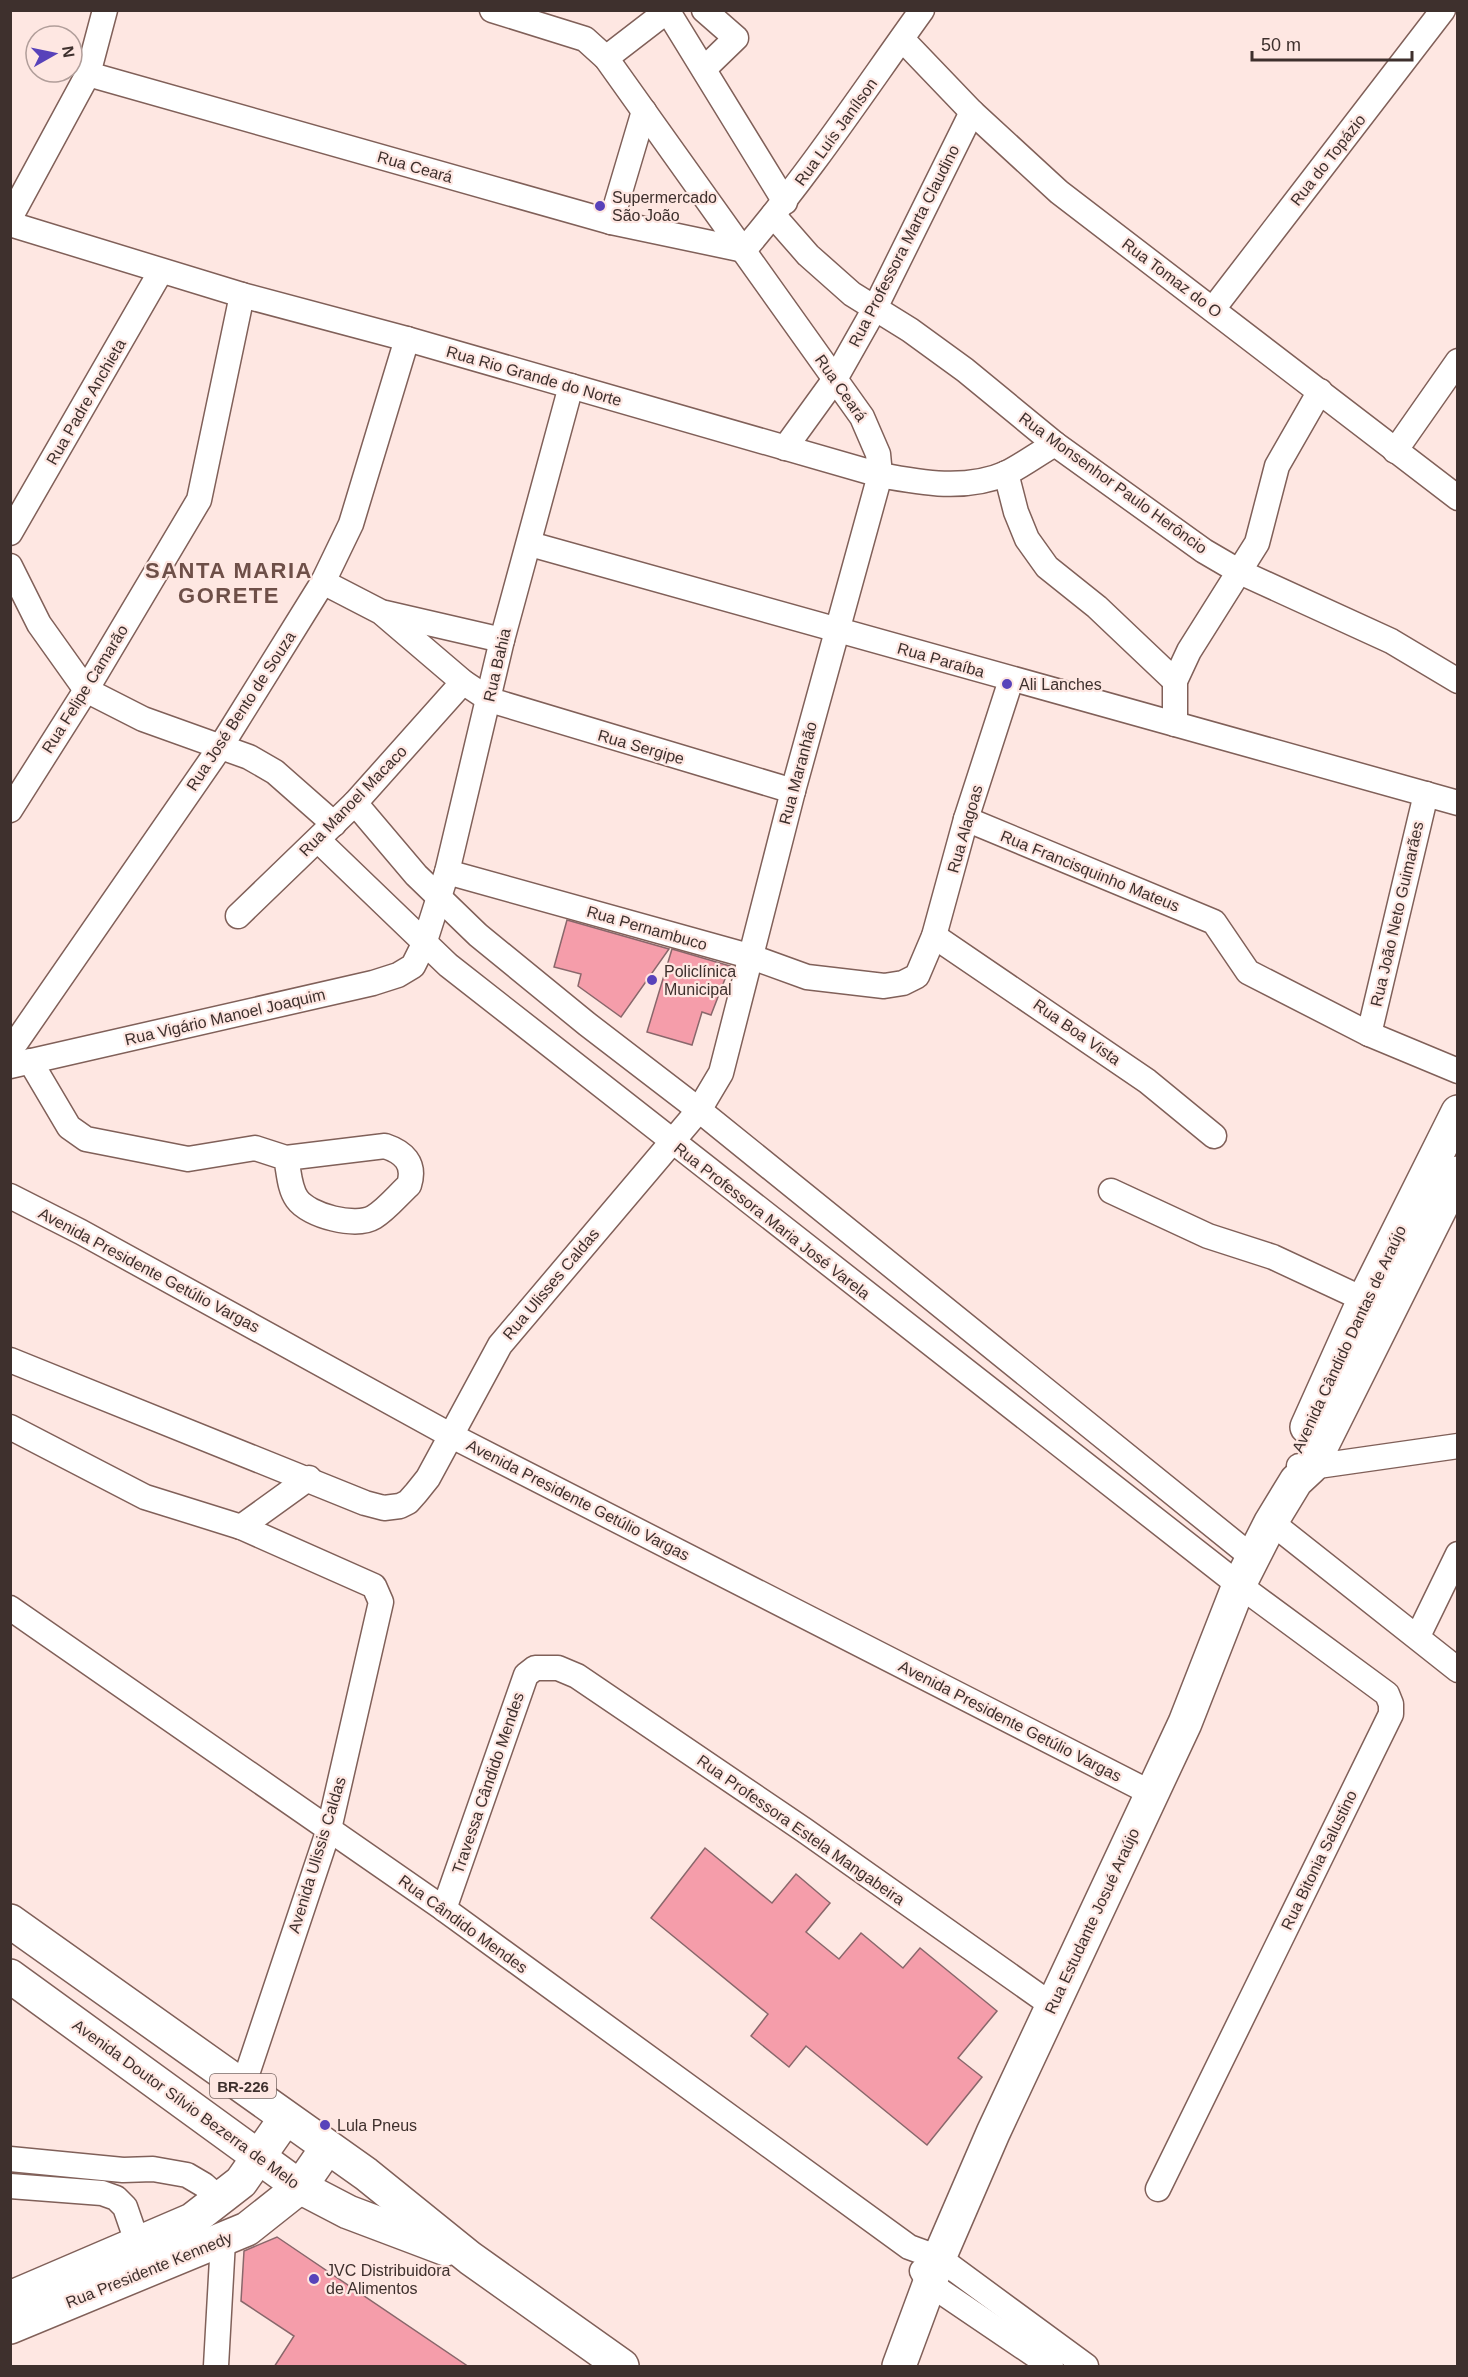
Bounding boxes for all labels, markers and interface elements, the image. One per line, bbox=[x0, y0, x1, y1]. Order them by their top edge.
north arrow bbox=[24, 24, 84, 84]
scale bar bbox=[1252, 24, 1412, 62]
text: 50 m bbox=[1261, 35, 1301, 55]
text: N bbox=[59, 45, 78, 59]
street label: Rua Luís Janílson bbox=[791, 75, 881, 189]
street label: Rua do Topázio bbox=[1287, 111, 1369, 209]
street label: Rua Professora Marta Claudino bbox=[846, 142, 962, 350]
street label: Rua Ceará bbox=[375, 148, 455, 186]
place label: Supermercado São João bbox=[612, 189, 717, 224]
marker: Supermercado São João bbox=[593, 199, 607, 213]
street label: Rua Tomaz do O bbox=[1119, 235, 1225, 321]
street label: Rua Padre Anchieta bbox=[43, 336, 129, 468]
street label: Rua Rio Grande do Norte bbox=[444, 343, 624, 409]
street label: Rua Ceará bbox=[812, 351, 870, 425]
street label: Rua Monsenhor Paulo Herôncio bbox=[1016, 409, 1210, 557]
district label: SANTA MARIA GORETE bbox=[145, 558, 313, 608]
street label: Rua Felipe Camarão bbox=[39, 622, 131, 756]
street label: Rua Bahia bbox=[480, 627, 514, 703]
street label: Rua José Bento de Souza bbox=[183, 628, 299, 794]
street label: Rua Paraíba bbox=[895, 639, 987, 681]
place label: Ali Lanches bbox=[1019, 676, 1102, 693]
marker: Ali Lanches bbox=[1000, 677, 1014, 691]
street label: Rua Maranhão bbox=[776, 720, 820, 826]
street label: Rua Sergipe bbox=[596, 727, 686, 767]
street label: Rua Manoel Macaco bbox=[296, 742, 410, 860]
street label: Rua Alagoas bbox=[944, 783, 986, 875]
street label: Rua João Neto Guimarães bbox=[1367, 820, 1427, 1008]
street label: Rua Francisquinho Mateus bbox=[998, 827, 1182, 915]
street label: Rua Pernambuco bbox=[585, 903, 709, 953]
place label: Policlínica Municipal bbox=[664, 963, 736, 998]
marker: Policlínica Municipal bbox=[645, 973, 659, 987]
street label: Rua Vigário Manoel Joaquim bbox=[123, 986, 327, 1048]
street label: Rua Boa Vista bbox=[1030, 996, 1124, 1068]
street label: Rua Professora Maria José Varela bbox=[671, 1139, 873, 1303]
street label: Avenida Presidente Getúlio Vargas bbox=[36, 1204, 262, 1336]
street label: Avenida Cândido Dantas de Araújo bbox=[1289, 1223, 1409, 1455]
street label: Rua Ulisses Caldas bbox=[500, 1225, 602, 1343]
street label: Avenida Presidente Getúlio Vargas bbox=[464, 1436, 692, 1564]
street label: Avenida Presidente Getúlio Vargas bbox=[896, 1657, 1124, 1785]
street label: Travessa Cândido Mendes bbox=[449, 1690, 527, 1876]
street label: Rua Professora Estela Mangabeira bbox=[694, 1752, 908, 1908]
street label: Avenida Ulissis Caldas bbox=[285, 1775, 349, 1935]
street label: Rua Bitonia Salustino bbox=[1278, 1787, 1360, 1932]
street label: Rua Estudante Josué Araújo bbox=[1041, 1825, 1143, 2016]
street label: Rua Cândido Mendes bbox=[395, 1872, 531, 1976]
street label: Avenida Doutor Sílvio Bezerra de Melo bbox=[70, 2016, 302, 2192]
road number: BR-226 bbox=[210, 2074, 276, 2098]
place label: Lula Pneus bbox=[337, 2117, 417, 2134]
marker: Lula Pneus bbox=[318, 2118, 332, 2132]
street label: Rua Presidente Kennedy bbox=[63, 2229, 235, 2311]
place label: JVC Distribuidora de Alimentos bbox=[326, 2262, 451, 2297]
marker: JVC Distribuidora de Alimentos bbox=[307, 2272, 321, 2286]

